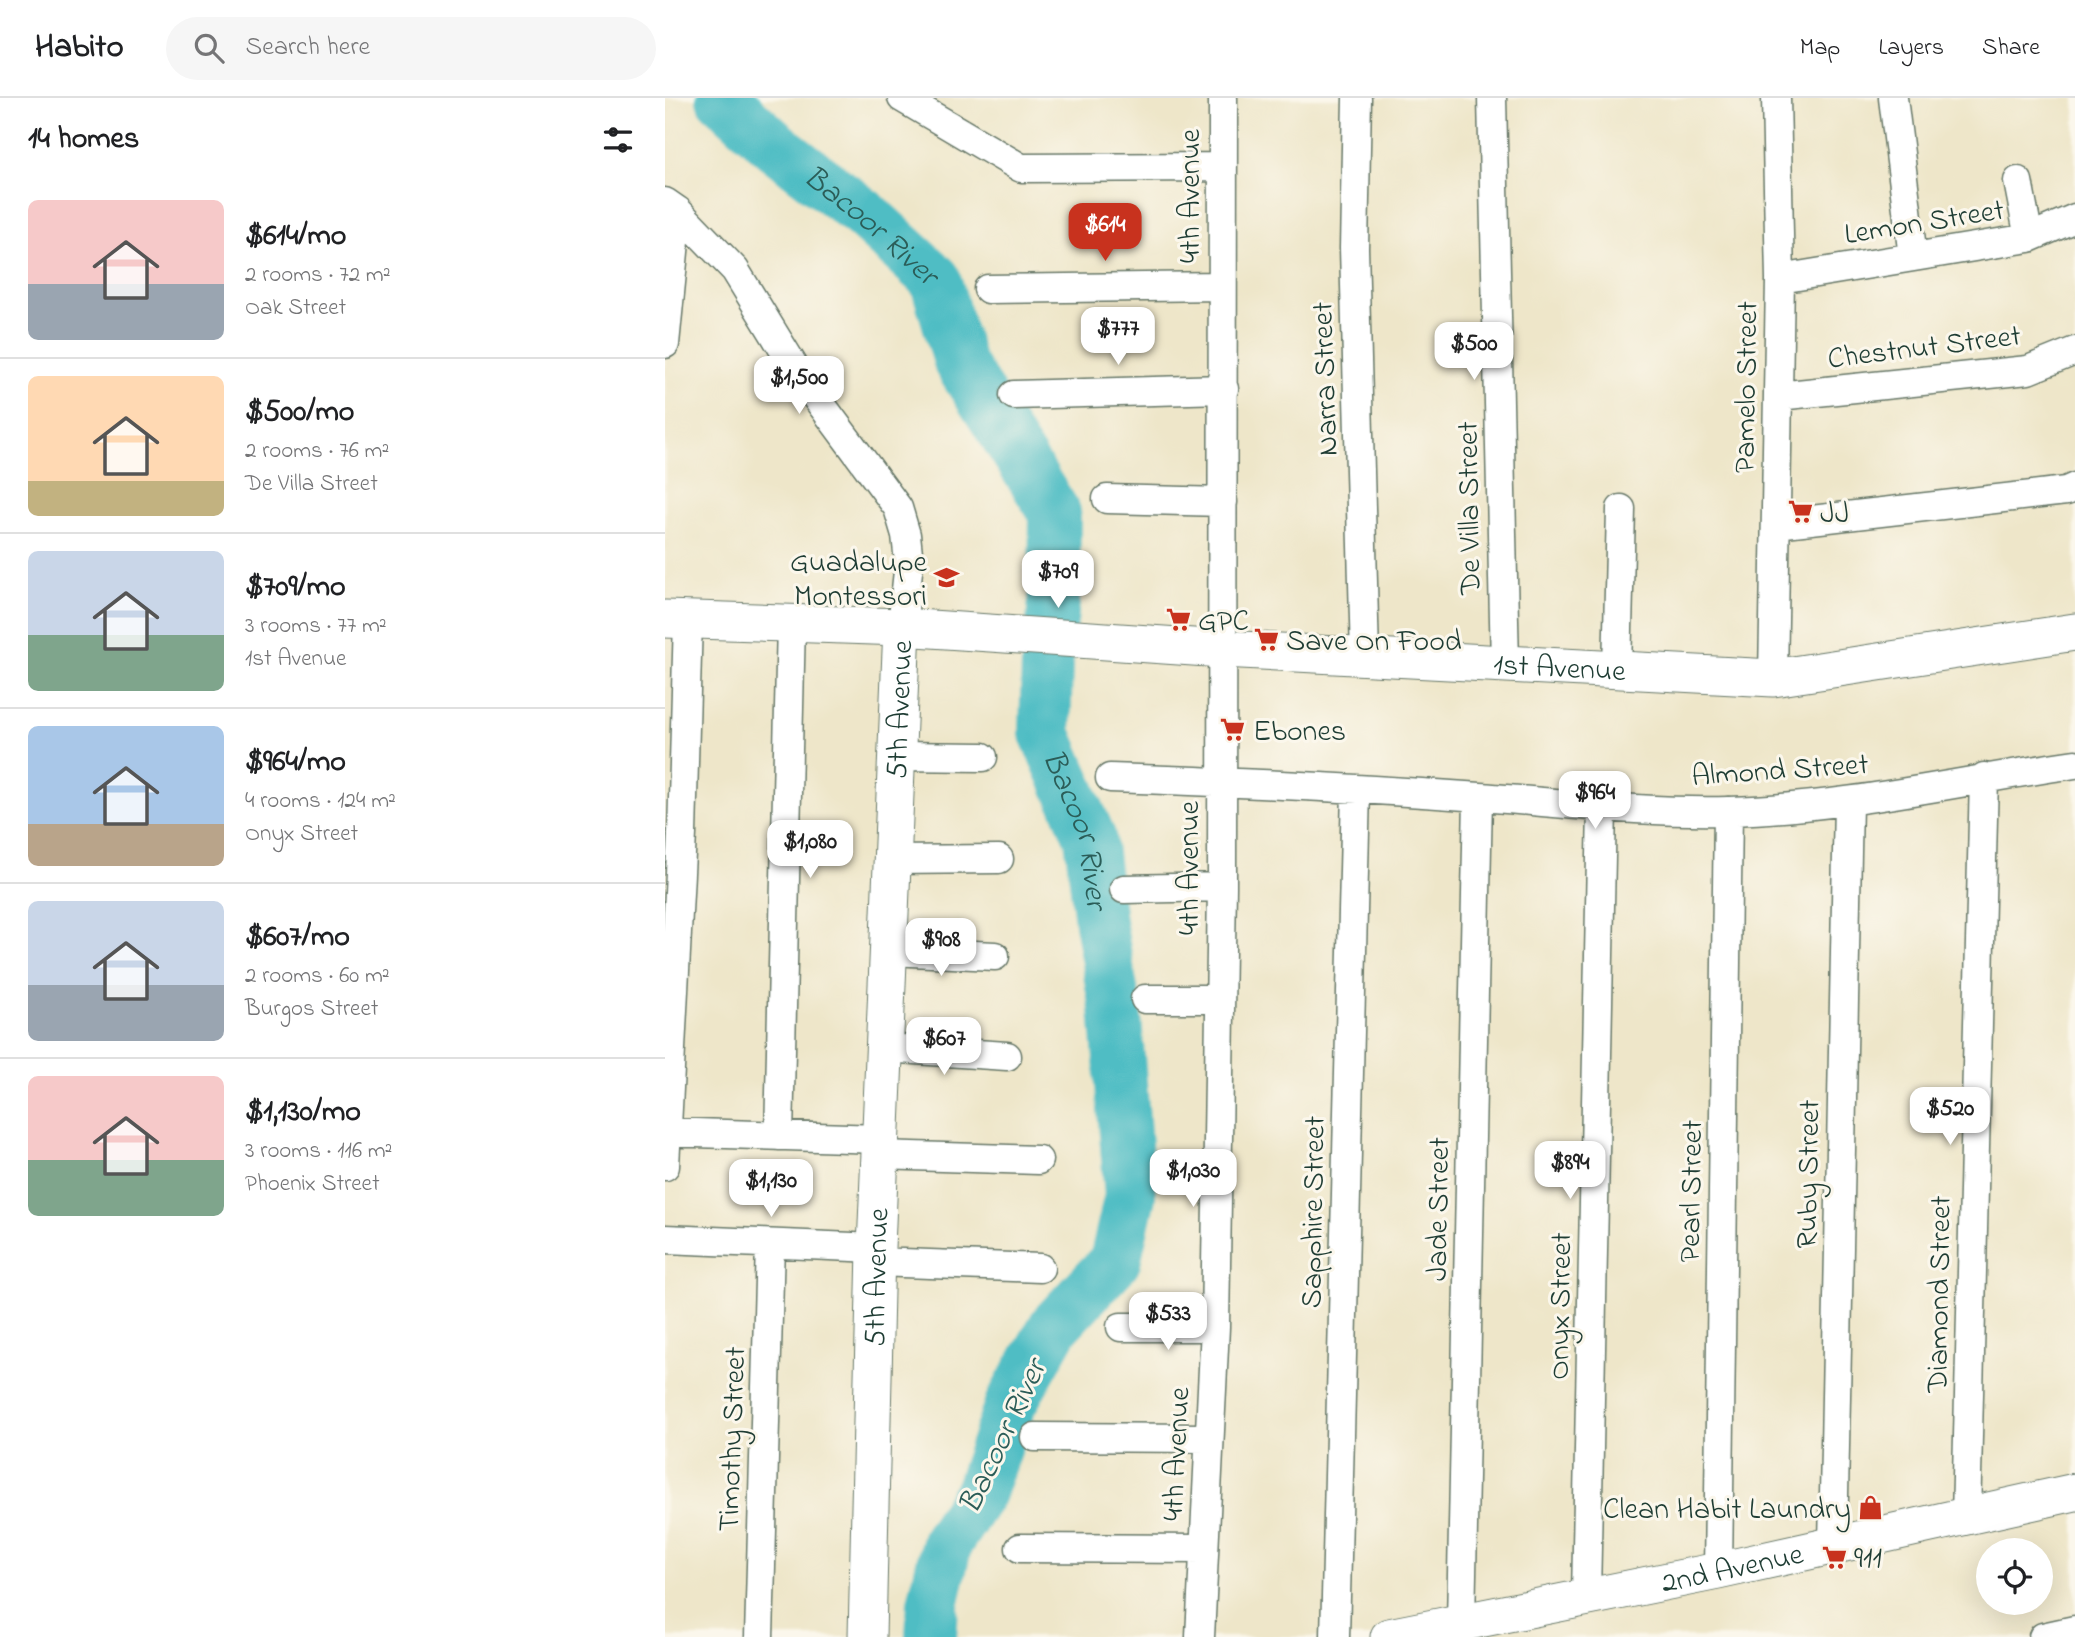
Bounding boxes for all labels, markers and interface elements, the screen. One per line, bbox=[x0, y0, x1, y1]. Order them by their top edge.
search box bbox=[166, 17, 656, 80]
text: Habito bbox=[35, 24, 124, 72]
icon: search bbox=[190, 29, 228, 67]
text: Search here bbox=[246, 29, 370, 67]
text: Map bbox=[1800, 31, 1840, 66]
text: Layers bbox=[1878, 31, 1944, 66]
text: Share bbox=[1982, 31, 2040, 66]
text: 14 homes bbox=[28, 118, 139, 162]
icon: filters bbox=[599, 121, 637, 159]
street label: 4th Avenue bbox=[1170, 128, 1214, 263]
water label: Bacoor River bbox=[792, 155, 951, 301]
street label: Lemon Street bbox=[1841, 190, 2008, 258]
pin: $614 bbox=[1064, 204, 1146, 263]
text: $614 bbox=[1085, 209, 1125, 242]
text: $614/mo bbox=[245, 215, 346, 259]
icon: home bbox=[84, 228, 168, 312]
text: 2 rooms · 72 m² bbox=[245, 259, 391, 292]
text: Oak Street bbox=[245, 292, 346, 325]
street label: Narra Street bbox=[1302, 301, 1352, 457]
street label: Pamelo Street bbox=[1724, 301, 1771, 474]
pin: $777 bbox=[1077, 308, 1159, 367]
text: $777 bbox=[1097, 313, 1139, 346]
street label: Chestnut Street bbox=[1825, 315, 2024, 383]
pin: $500 bbox=[1433, 322, 1515, 382]
text: $500 bbox=[1451, 328, 1497, 361]
pin: $1,500 bbox=[742, 356, 856, 416]
text: $1,500 bbox=[770, 362, 828, 395]
text: $500/mo bbox=[245, 391, 354, 435]
icon: home bbox=[84, 404, 168, 488]
street label: De Villa Street bbox=[1447, 421, 1495, 596]
text: 2 rooms · 76 m² bbox=[245, 435, 389, 468]
text: De Villa Street bbox=[245, 468, 378, 501]
place label: JJ bbox=[1820, 493, 1849, 537]
supermarket icon: JJ bbox=[1786, 498, 1814, 526]
place label: Guadalupe Montessori bbox=[790, 542, 928, 620]
pin: $709 bbox=[1017, 550, 1099, 610]
text: $709 bbox=[1038, 556, 1078, 589]
school or university icon: Guadalupe Montessori bbox=[933, 564, 961, 592]
text: $709/mo bbox=[245, 566, 346, 610]
icon: home bbox=[84, 579, 168, 663]
place label: GPC bbox=[1198, 601, 1249, 645]
supermarket icon: GPC bbox=[1164, 606, 1192, 634]
text: 3 rooms · 77 m² bbox=[245, 610, 387, 643]
place label: Save On Food bbox=[1286, 621, 1462, 665]
supermarket icon: Save On Food bbox=[1252, 626, 1280, 654]
street label: 5th Avenue bbox=[877, 639, 926, 780]
text: 1st Avenue bbox=[245, 643, 346, 676]
street label: 1st Avenue bbox=[1492, 644, 1627, 695]
place label: Ebones bbox=[1253, 711, 1346, 755]
supermarket icon: Ebones bbox=[1219, 716, 1247, 744]
text: $964/mo bbox=[245, 741, 346, 785]
water label: Bacoor River bbox=[1028, 743, 1119, 916]
street label: Almond Street bbox=[1690, 744, 1870, 800]
icon: home bbox=[84, 754, 168, 838]
pin: $964 bbox=[1554, 772, 1636, 831]
text: $964 bbox=[1575, 777, 1615, 810]
text: 4 rooms · 124 m² bbox=[245, 785, 396, 818]
street label: 4th Avenue bbox=[1169, 800, 1213, 935]
text: Onyx Street bbox=[245, 818, 358, 851]
pin: $1,080 bbox=[753, 820, 867, 880]
text: $1,080 bbox=[783, 826, 837, 859]
text: $607/mo bbox=[245, 916, 350, 960]
pin: $908 bbox=[900, 918, 982, 978]
text: $908 bbox=[921, 924, 961, 957]
icon: home bbox=[84, 929, 168, 1013]
text: 2 rooms · 60 m² bbox=[245, 960, 390, 993]
text: Burgos Street bbox=[245, 993, 378, 1026]
pin: $607 bbox=[903, 1018, 985, 1077]
text: $607 bbox=[922, 1023, 966, 1056]
pin: $520 bbox=[1909, 1088, 1991, 1147]
text: $1,130/mo bbox=[245, 1091, 361, 1135]
text: $520 bbox=[1926, 1093, 1974, 1126]
street label: Ruby Street bbox=[1787, 1099, 1833, 1249]
icon: home bbox=[84, 1104, 168, 1188]
street label: Sapphire Street bbox=[1291, 1115, 1339, 1309]
street label: Pearl Street bbox=[1670, 1119, 1716, 1263]
text: 3 rooms · 116 m² bbox=[245, 1135, 392, 1168]
street label: Jade Street bbox=[1417, 1137, 1463, 1282]
pin: $894 bbox=[1529, 1142, 1611, 1201]
text: $894 bbox=[1551, 1147, 1589, 1180]
pin: $1,030 bbox=[1136, 1150, 1250, 1209]
text: $1,030 bbox=[1166, 1155, 1220, 1188]
pin: $1,130 bbox=[714, 1160, 828, 1219]
text: $1,130 bbox=[745, 1165, 797, 1198]
text: Phoenix Street bbox=[245, 1168, 380, 1201]
street label: Diamond Street bbox=[1917, 1195, 1965, 1394]
street label: 5th Avenue bbox=[855, 1206, 903, 1347]
street label: Onyx Street bbox=[1539, 1232, 1585, 1380]
pin: $533 bbox=[1127, 1292, 1209, 1352]
text: $533 bbox=[1145, 1298, 1191, 1331]
street label: Timothy Street bbox=[709, 1346, 759, 1533]
water label: Bacoor River bbox=[948, 1349, 1062, 1522]
street label: 4th Avenue bbox=[1153, 1386, 1203, 1522]
place label: Clean Habit Laundry bbox=[1603, 1489, 1851, 1533]
shop icon: Clean Habit Laundry bbox=[1857, 1494, 1885, 1522]
street label: 2nd Avenue bbox=[1658, 1534, 1808, 1607]
place label: 911 bbox=[1854, 1538, 1882, 1582]
map controls bbox=[1976, 1538, 2053, 1615]
button: locate bbox=[1976, 1538, 2053, 1615]
supermarket icon: 911 bbox=[1820, 1543, 1848, 1571]

